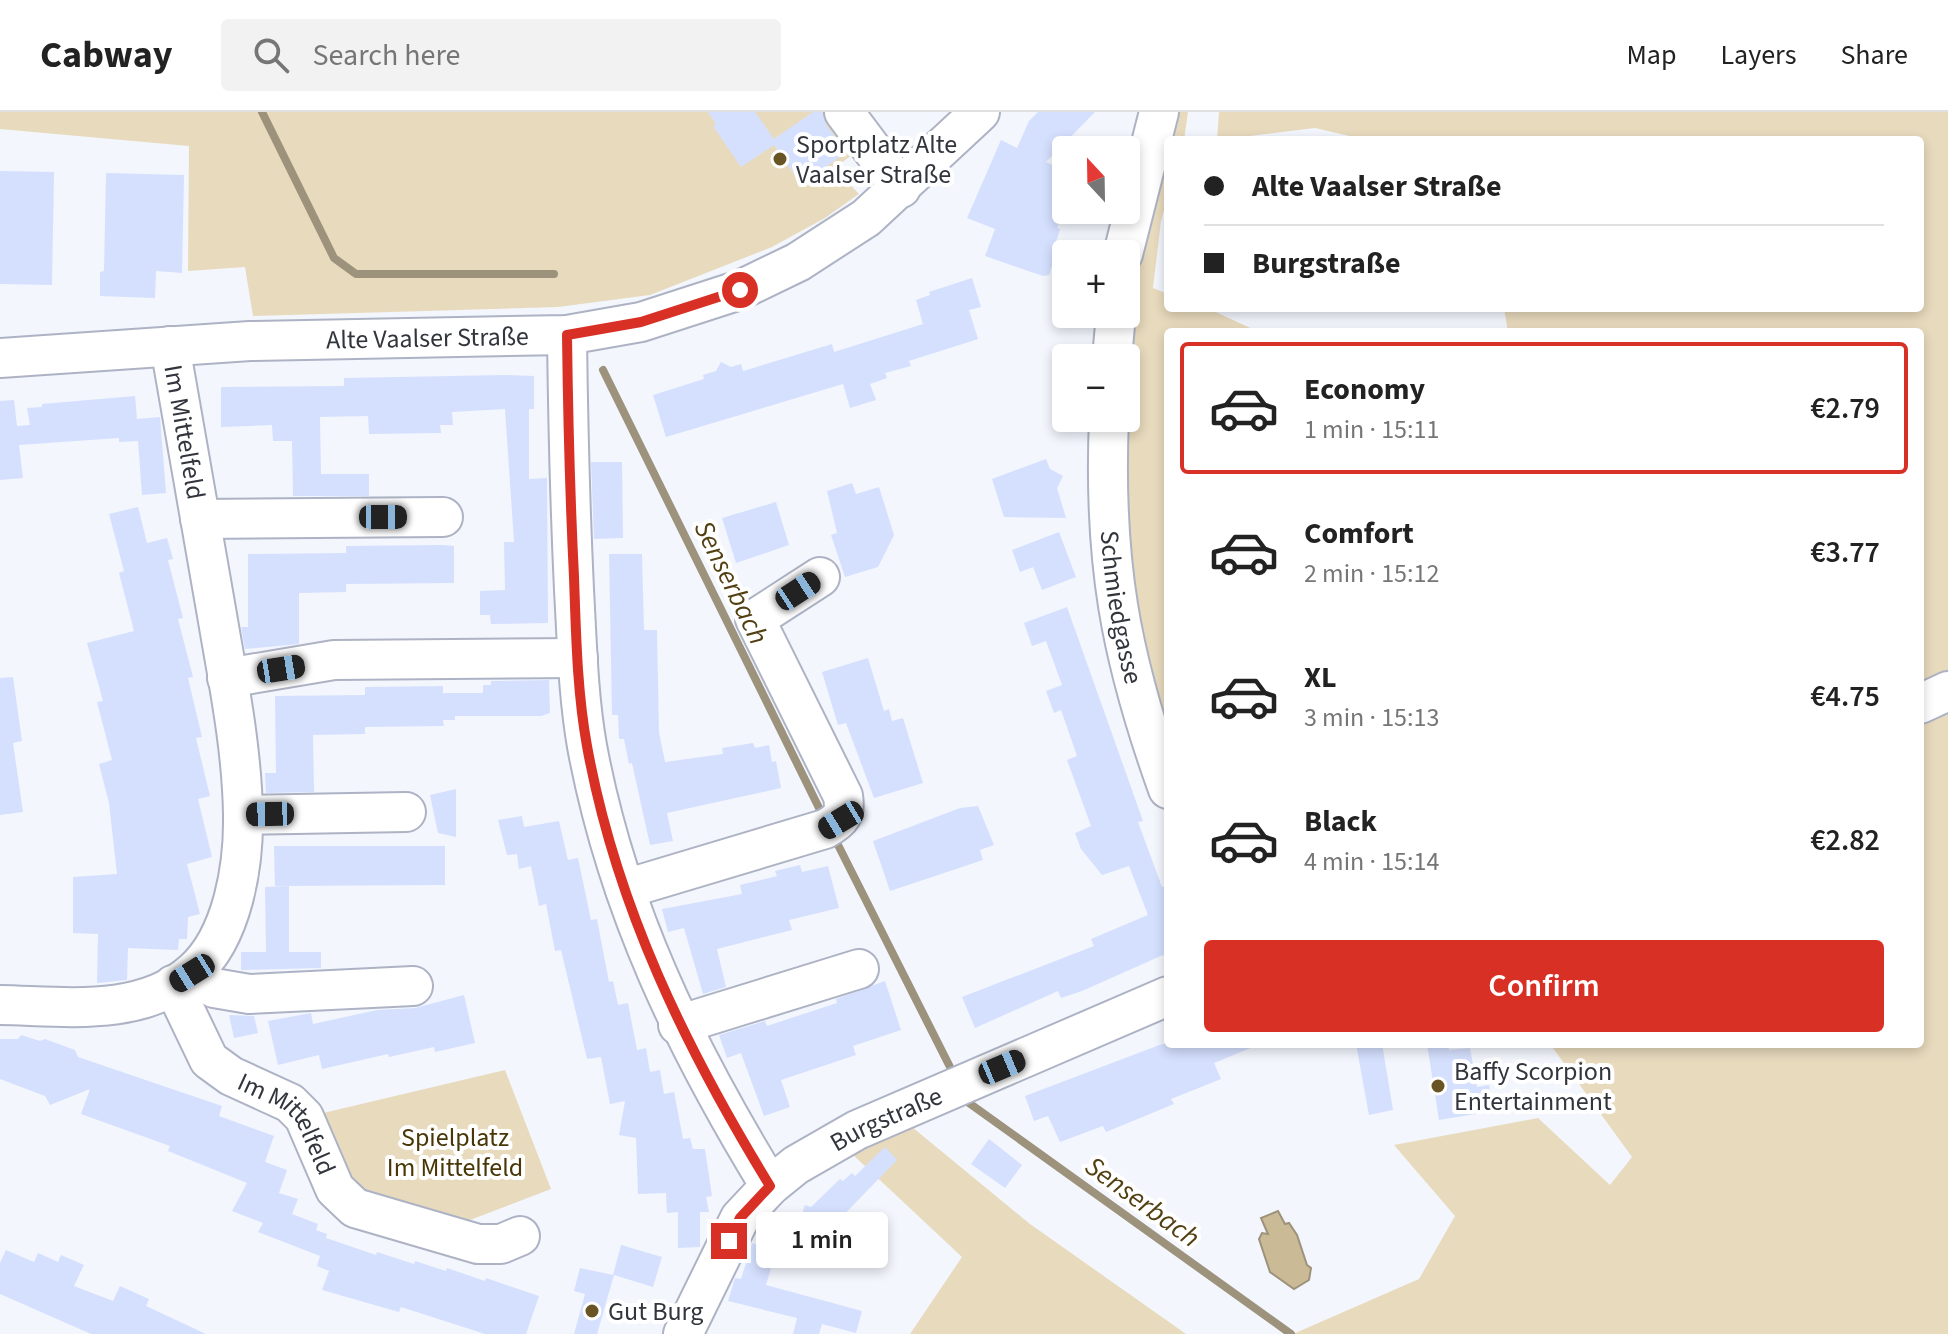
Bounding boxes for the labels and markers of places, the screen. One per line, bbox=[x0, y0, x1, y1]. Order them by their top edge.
place label: Sportplatz Alte Vaalser Straße bbox=[796, 126, 957, 193]
marker: Sportplatz Alte Vaalser Straße bbox=[771, 150, 789, 168]
place label: Baffy Scorpion Entertainment bbox=[1454, 1053, 1612, 1120]
marker: Baffy Scorpion Entertainment bbox=[1429, 1077, 1447, 1095]
place label: Gut Burg bbox=[608, 1293, 703, 1330]
marker: Gut Burg bbox=[583, 1302, 601, 1320]

